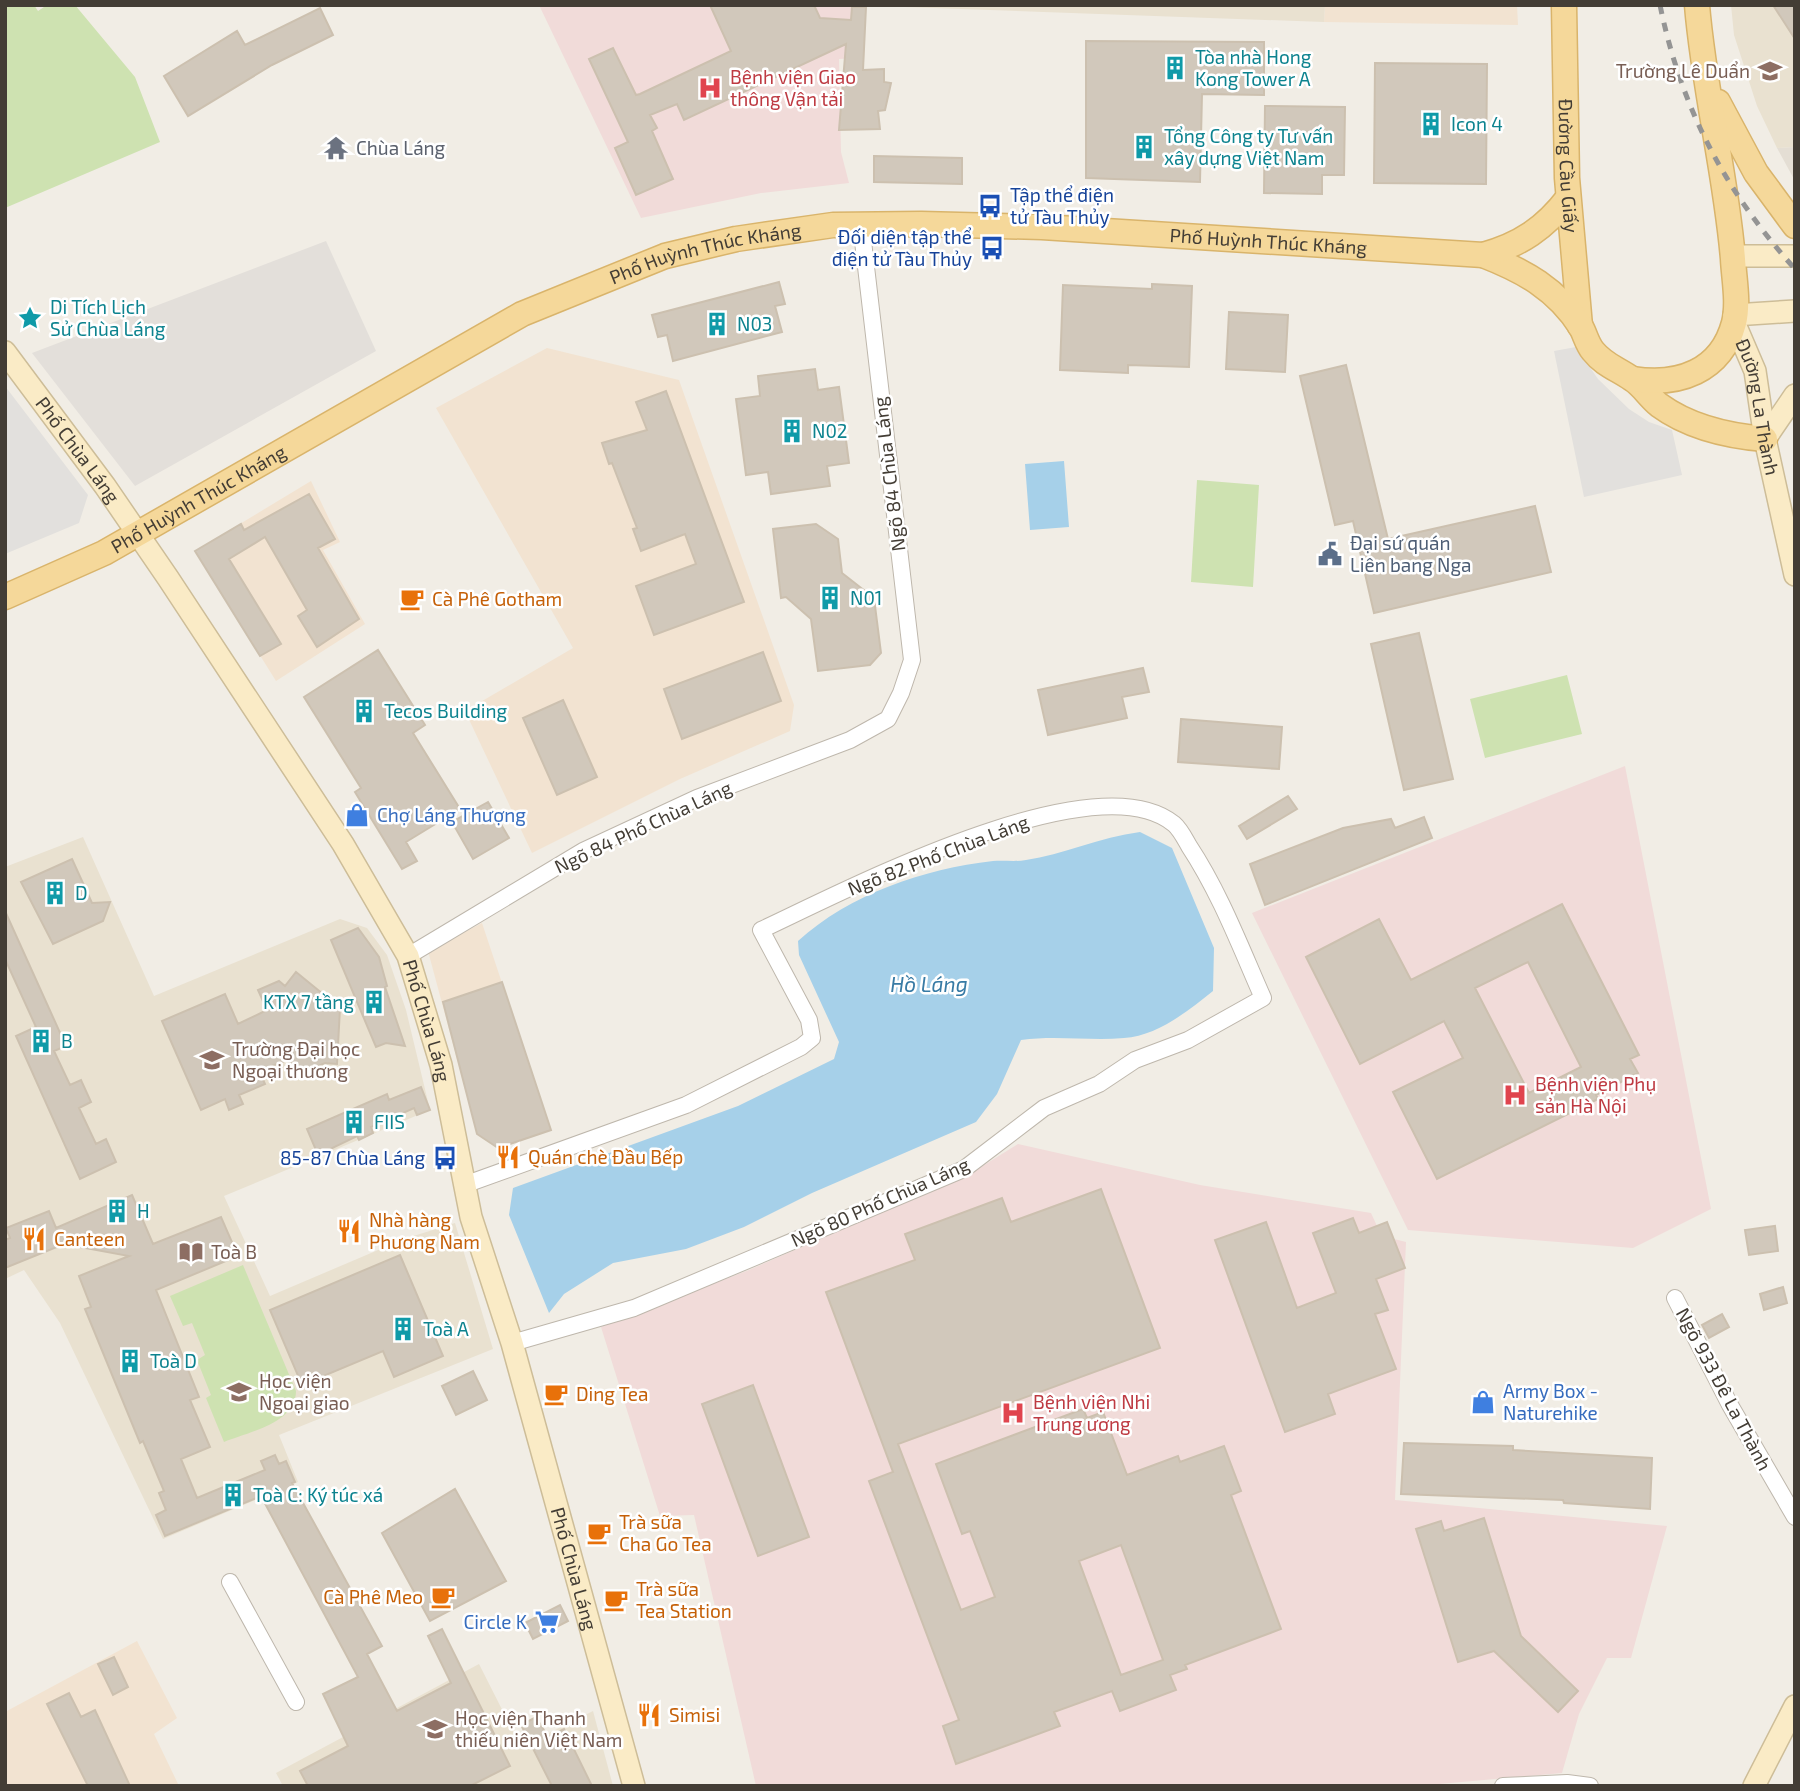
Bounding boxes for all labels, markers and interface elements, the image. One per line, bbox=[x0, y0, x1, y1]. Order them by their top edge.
place label: Tòa nhà Hong Kong Tower A bbox=[1195, 45, 1312, 90]
building icon: Tòa nhà Hong Kong Tower A bbox=[1161, 54, 1189, 82]
school or university icon: Trường Lê Duẩn bbox=[1756, 57, 1784, 85]
place label: Trường Lê Duẩn bbox=[1616, 59, 1750, 82]
place label: Bệnh viện Giao thông Vận tải bbox=[730, 65, 856, 110]
hospital icon: Bệnh viện Giao thông Vận tải bbox=[696, 74, 724, 102]
street label: Đường Cầu Giấy bbox=[1555, 99, 1584, 234]
building icon: Icon 4 bbox=[1417, 110, 1445, 138]
place label: Icon 4 bbox=[1451, 112, 1503, 135]
place label: Tổng Công ty Tư vấn xây dựng Việt Nam bbox=[1164, 124, 1333, 169]
building icon: Tổng Công ty Tư vấn xây dựng Việt Nam bbox=[1130, 133, 1158, 161]
temple icon: Chùa Láng bbox=[322, 134, 350, 162]
place label: Chùa Láng bbox=[356, 136, 446, 159]
place label: Tập thể điện tử Tàu Thủy bbox=[1010, 183, 1114, 228]
bus stop icon: Tập thể điện tử Tàu Thủy bbox=[976, 192, 1004, 220]
street label: Phố Huỳnh Thúc Kháng bbox=[606, 218, 803, 288]
street label: Phố Huỳnh Thúc Kháng bbox=[1169, 223, 1368, 259]
place label: Đối diện tập thể điện tử Tàu Thủy bbox=[832, 225, 972, 270]
bus stop icon: Đối diện tập thể điện tử Tàu Thủy bbox=[978, 234, 1006, 262]
place label: Di Tích Lịch Sử Chùa Láng bbox=[50, 295, 166, 340]
place icon: Di Tích Lịch Sử Chùa Láng bbox=[16, 304, 44, 332]
building icon: N03 bbox=[703, 310, 731, 338]
place label: N03 bbox=[737, 312, 772, 335]
street label: Đường La Thành bbox=[1731, 335, 1785, 477]
street label: Phố Chùa Láng bbox=[31, 392, 125, 507]
street label: Ngõ 84 Chùa Láng bbox=[868, 395, 909, 553]
building icon: N02 bbox=[778, 417, 806, 445]
place label: N02 bbox=[812, 419, 848, 442]
street label: Phố Huỳnh Thúc Kháng bbox=[107, 439, 290, 558]
place label: Đại sứ quán Liên bang Nga bbox=[1350, 531, 1471, 576]
public building icon: Đại sứ quán Liên bang Nga bbox=[1316, 540, 1344, 568]
building icon: N01 bbox=[816, 584, 844, 612]
cafe icon: Cà Phê Gotham bbox=[398, 585, 426, 613]
place label: N01 bbox=[850, 586, 882, 609]
place label: Cà Phê Gotham bbox=[432, 587, 562, 610]
building icon: Tecos Building bbox=[350, 697, 378, 725]
place label: Tecos Building bbox=[384, 699, 508, 722]
street label: Ngõ 84 Phố Chùa Láng bbox=[551, 775, 735, 878]
shop icon: Chợ Láng Thượng bbox=[343, 801, 371, 829]
place label: Chợ Láng Thượng bbox=[377, 803, 526, 826]
street label: Ngõ 82 Phố Chùa Láng bbox=[844, 809, 1032, 900]
building icon: D bbox=[41, 879, 69, 907]
place label: D bbox=[75, 881, 88, 904]
street label: Phố Chùa Láng bbox=[399, 956, 456, 1084]
water label: Hồ Láng bbox=[890, 971, 968, 996]
building icon: KTX 7 tầng bbox=[360, 988, 388, 1016]
place label: KTX 7 tầng bbox=[263, 990, 354, 1013]
building icon: B bbox=[27, 1027, 55, 1055]
place label: B bbox=[61, 1029, 73, 1052]
place label: Trường Đại học Ngoại thương bbox=[232, 1037, 360, 1082]
school or university icon: Trường Đại học Ngoại thương bbox=[198, 1046, 226, 1074]
place label: Bệnh viện Phụ sản Hà Nội bbox=[1535, 1072, 1656, 1117]
hospital icon: Bệnh viện Phụ sản Hà Nội bbox=[1501, 1081, 1529, 1109]
building icon: FIIS bbox=[340, 1108, 368, 1136]
place label: FIIS bbox=[374, 1110, 405, 1133]
restaurant icon: Quán chè Đầu Bếp bbox=[494, 1143, 522, 1171]
bus stop icon: 85-87 Chùa Láng bbox=[431, 1144, 459, 1172]
place label: Quán chè Đầu Bếp bbox=[528, 1145, 683, 1168]
place label: 85-87 Chùa Láng bbox=[280, 1146, 425, 1169]
street label: Ngõ 80 Phố Chùa Láng bbox=[787, 1152, 973, 1251]
building icon: H bbox=[103, 1197, 131, 1225]
place label: H bbox=[137, 1199, 150, 1222]
place label: Nhà hàng Phương Nam bbox=[369, 1208, 480, 1253]
restaurant icon: Nhà hàng Phương Nam bbox=[335, 1217, 363, 1245]
restaurant icon: Canteen bbox=[20, 1225, 48, 1253]
place label: Canteen bbox=[54, 1227, 125, 1250]
library icon: Toà B bbox=[177, 1238, 205, 1266]
place label: Toà B bbox=[211, 1240, 257, 1263]
street label: Ngõ 933 Đê La Thành bbox=[1672, 1303, 1777, 1474]
building icon: Toà A bbox=[389, 1315, 417, 1343]
place label: Toà A bbox=[423, 1317, 469, 1340]
building icon: Toà D bbox=[116, 1347, 144, 1375]
place label: Toà D bbox=[150, 1349, 197, 1372]
place label: Học viện Ngoại giao bbox=[259, 1369, 350, 1414]
school or university icon: Học viện Ngoại giao bbox=[225, 1378, 253, 1406]
place label: Army Box - Naturehike bbox=[1503, 1379, 1598, 1424]
cafe icon: Ding Tea bbox=[542, 1380, 570, 1408]
place label: Ding Tea bbox=[576, 1382, 648, 1405]
shop icon: Army Box - Naturehike bbox=[1469, 1388, 1497, 1416]
place label: Bệnh viện Nhi Trung ương bbox=[1033, 1390, 1150, 1435]
hospital icon: Bệnh viện Nhi Trung ương bbox=[999, 1399, 1027, 1427]
building icon: Toà C: Ký túc xá bbox=[219, 1481, 247, 1509]
place label: Toà C: Ký túc xá bbox=[253, 1483, 383, 1506]
street label: Phố Chùa Láng bbox=[547, 1504, 603, 1633]
place label: Trà sữa Cha Go Tea bbox=[619, 1510, 712, 1555]
cafe icon: Trà sữa Cha Go Tea bbox=[585, 1519, 613, 1547]
place label: Trà sữa Tea Station bbox=[636, 1577, 732, 1622]
cafe icon: Cà Phê Meo bbox=[429, 1583, 457, 1611]
place label: Cà Phê Meo bbox=[323, 1585, 423, 1608]
cafe icon: Trà sữa Tea Station bbox=[602, 1586, 630, 1614]
supermarket icon: Circle K bbox=[533, 1608, 561, 1636]
place label: Circle K bbox=[463, 1610, 527, 1633]
restaurant icon: Simisi bbox=[635, 1701, 663, 1729]
place label: Simisi bbox=[669, 1703, 720, 1726]
place label: Học viện Thanh thiếu niên Việt Nam bbox=[455, 1706, 622, 1751]
school or university icon: Học viện Thanh thiếu niên Việt Nam bbox=[421, 1715, 449, 1743]

